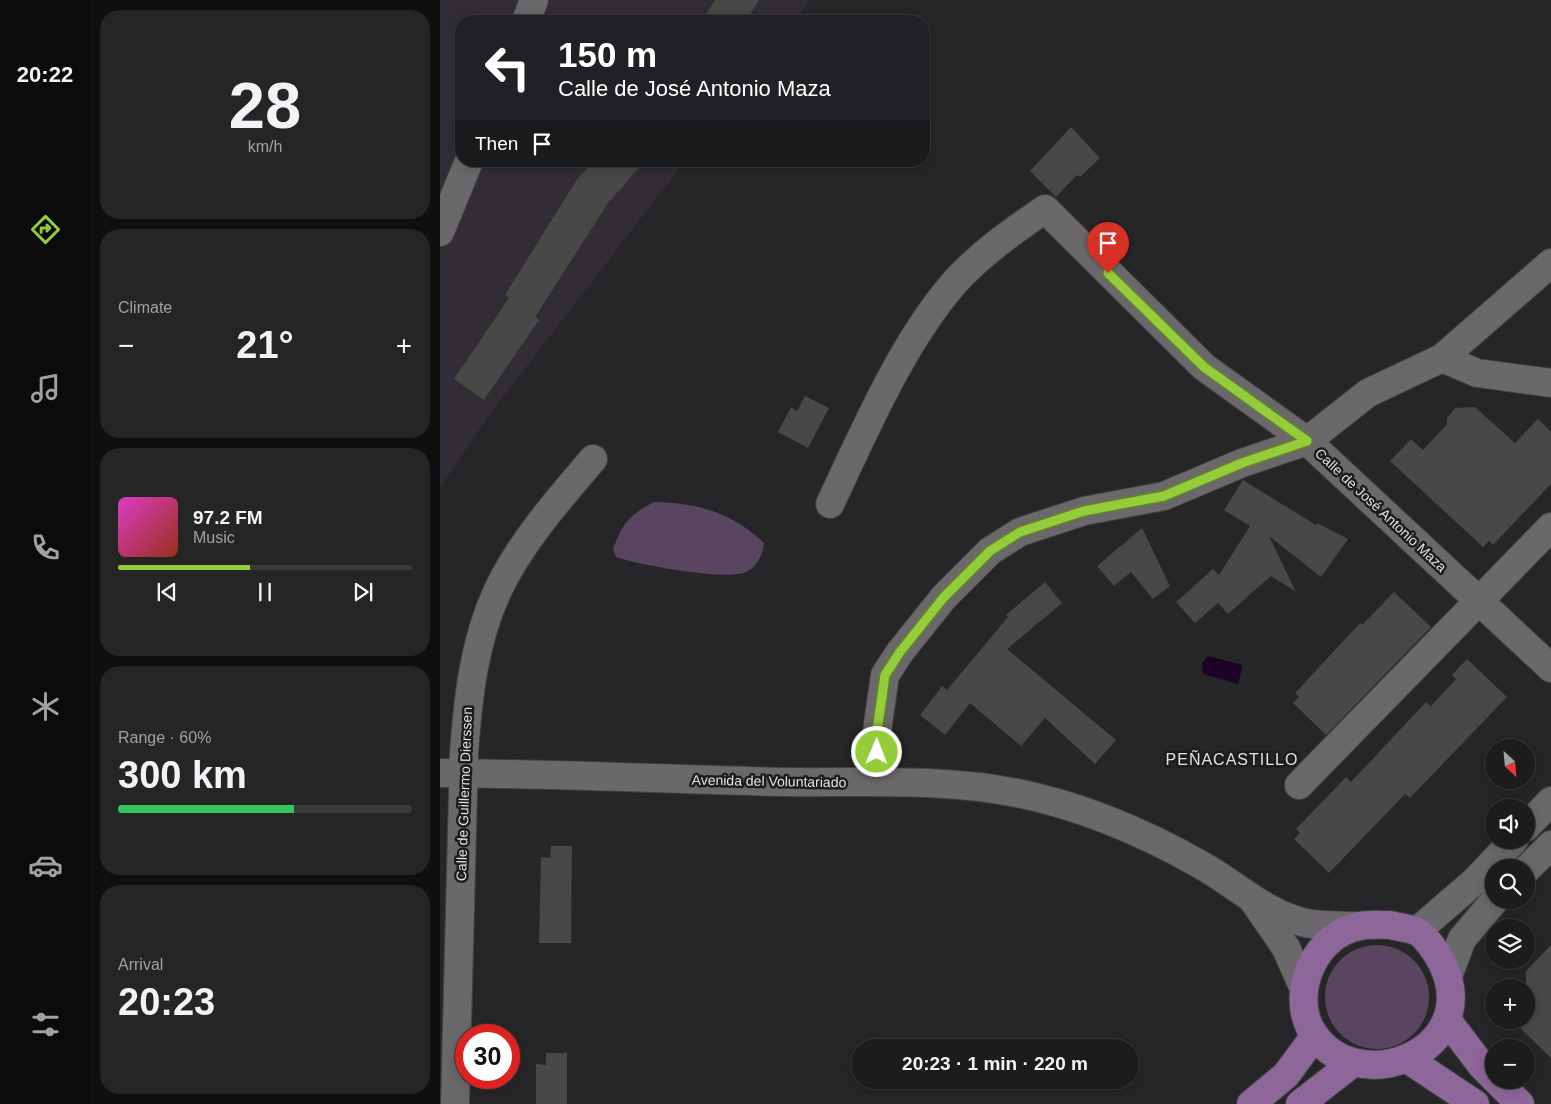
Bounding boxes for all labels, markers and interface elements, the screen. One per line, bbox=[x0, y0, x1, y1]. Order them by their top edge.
icon: left bbox=[475, 35, 540, 100]
text: 150 m bbox=[558, 35, 657, 74]
text: 20:22 bbox=[17, 62, 73, 87]
text: 28 bbox=[229, 69, 301, 142]
text: Calle de José Antonio Maza bbox=[558, 76, 831, 101]
icon: arrive bbox=[528, 130, 556, 158]
text: Then bbox=[475, 133, 518, 154]
text: km/h bbox=[248, 138, 282, 155]
icon: directions bbox=[28, 212, 63, 247]
pin bbox=[1087, 222, 1129, 273]
icon: arrive bbox=[1094, 229, 1122, 257]
text: Climate bbox=[118, 299, 172, 316]
text: 21° bbox=[236, 324, 294, 366]
text: − bbox=[118, 330, 134, 361]
text: + bbox=[396, 330, 412, 361]
icon: music bbox=[28, 371, 63, 406]
street label: Calle de José Antonio Maza bbox=[1312, 445, 1450, 575]
text: 97.2 FM bbox=[193, 507, 263, 528]
text: Music bbox=[193, 529, 235, 546]
icon: phone bbox=[28, 530, 63, 565]
icon: previous bbox=[153, 578, 181, 606]
icon: pause bbox=[251, 578, 279, 606]
icon: next bbox=[349, 578, 377, 606]
icon: climate bbox=[28, 689, 63, 724]
street label: Calle de Guillermo Dierssen bbox=[453, 707, 475, 881]
position arrow bbox=[850, 725, 902, 777]
text: Range · 60% bbox=[118, 729, 211, 746]
north arrow bbox=[1485, 739, 1535, 789]
map controls bbox=[1485, 739, 1535, 1089]
district label: PEÑACASTILLO bbox=[1166, 749, 1298, 768]
text: 300 km bbox=[118, 754, 247, 796]
street label: Avenida del Voluntariado bbox=[692, 772, 847, 790]
button: sound bbox=[1485, 799, 1535, 849]
icon: car bbox=[28, 848, 63, 883]
button: search bbox=[1485, 859, 1535, 909]
button: layers bbox=[1485, 919, 1535, 969]
text: Arrival bbox=[118, 956, 163, 973]
button: + bbox=[1485, 979, 1535, 1029]
text: 20:23 bbox=[118, 981, 215, 1023]
icon: filters bbox=[28, 1007, 63, 1042]
speed limit sign: 30 bbox=[455, 1024, 520, 1089]
button: − bbox=[1485, 1039, 1535, 1089]
text: 20:23 · 1 min · 220 m bbox=[902, 1053, 1088, 1074]

